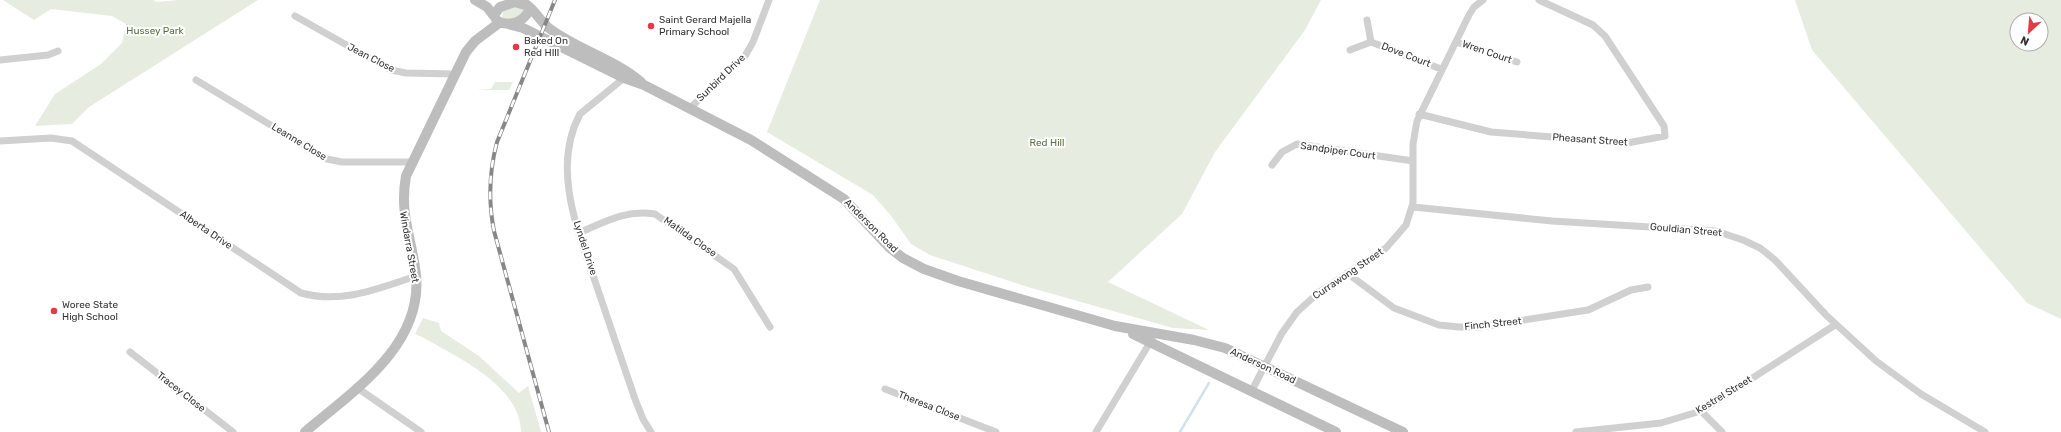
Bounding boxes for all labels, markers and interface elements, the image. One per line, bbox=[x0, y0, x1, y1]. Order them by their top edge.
north arrow bbox=[2009, 12, 2049, 52]
place label: Saint Gerard Majella Primary School bbox=[659, 14, 751, 38]
marker: Saint Gerard Majella Primary School bbox=[646, 21, 656, 31]
park label: Hussey Park bbox=[126, 25, 184, 37]
text: N bbox=[2018, 33, 2031, 48]
place label: Baked On Red HIll bbox=[524, 35, 568, 59]
street label: Wren Court bbox=[1461, 38, 1514, 66]
street label: Dove Court bbox=[1380, 40, 1432, 70]
street label: Jean Close bbox=[345, 41, 397, 75]
marker: Baked On Red HIll bbox=[511, 42, 521, 52]
street label: Sunbird Drive bbox=[694, 52, 748, 104]
street label: Leanne Close bbox=[269, 121, 329, 163]
street label: Pheasant Street bbox=[1552, 131, 1628, 149]
park label: Red Hill bbox=[1030, 137, 1064, 149]
street label: Sandpiper Court bbox=[1300, 140, 1376, 162]
street label: Anderson Road bbox=[842, 197, 900, 255]
street label: Alberta Drive bbox=[178, 208, 235, 252]
street label: Windarra Street bbox=[397, 210, 421, 284]
street label: Matilda Close bbox=[661, 214, 719, 260]
street label: Lyndel Drive bbox=[571, 219, 600, 277]
street label: Gouldian Street bbox=[1649, 221, 1723, 239]
street label: Currawong Street bbox=[1310, 246, 1386, 302]
place label: Woree State High School bbox=[62, 299, 118, 323]
marker: Woree State High School bbox=[49, 306, 59, 316]
street label: Finch Street bbox=[1464, 315, 1522, 333]
street label: Anderson Road bbox=[1228, 346, 1298, 386]
street label: Tracey Close bbox=[154, 369, 208, 415]
street label: Kestrel Street bbox=[1694, 373, 1754, 416]
street label: Theresa Close bbox=[896, 389, 962, 423]

